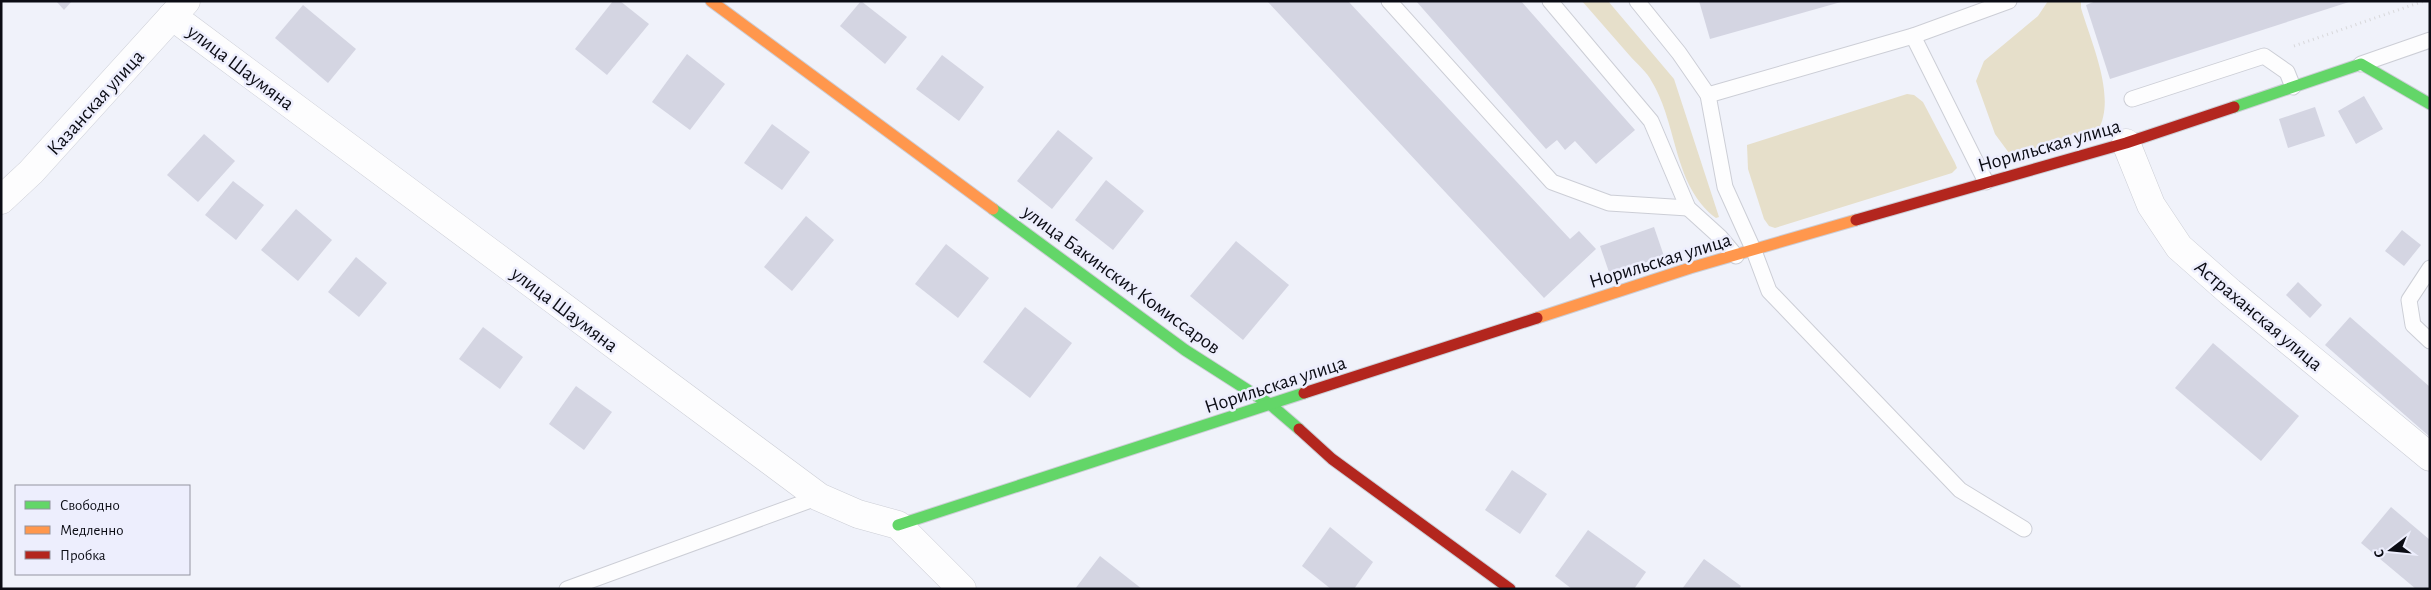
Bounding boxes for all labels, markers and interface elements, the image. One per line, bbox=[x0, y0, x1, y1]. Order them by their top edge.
street label: улица Шаумяна bbox=[183, 21, 297, 114]
street label: Казанская улица bbox=[43, 46, 148, 159]
street label: Норильская улица bbox=[1976, 116, 2123, 176]
street label: улица Бакинских Комиссаров bbox=[1018, 201, 1224, 358]
street label: Норильская улица bbox=[1587, 230, 1734, 292]
street label: Астраханская улица bbox=[2191, 257, 2326, 375]
street label: улица Шаумяна bbox=[507, 263, 621, 356]
street label: Норильская улица bbox=[1202, 353, 1349, 417]
legend bbox=[15, 485, 190, 575]
text: Свободно bbox=[60, 498, 120, 513]
text: Медленно bbox=[60, 523, 124, 538]
north arrow bbox=[2366, 525, 2416, 575]
text: С bbox=[2372, 547, 2387, 559]
text: Пробка bbox=[60, 548, 106, 563]

